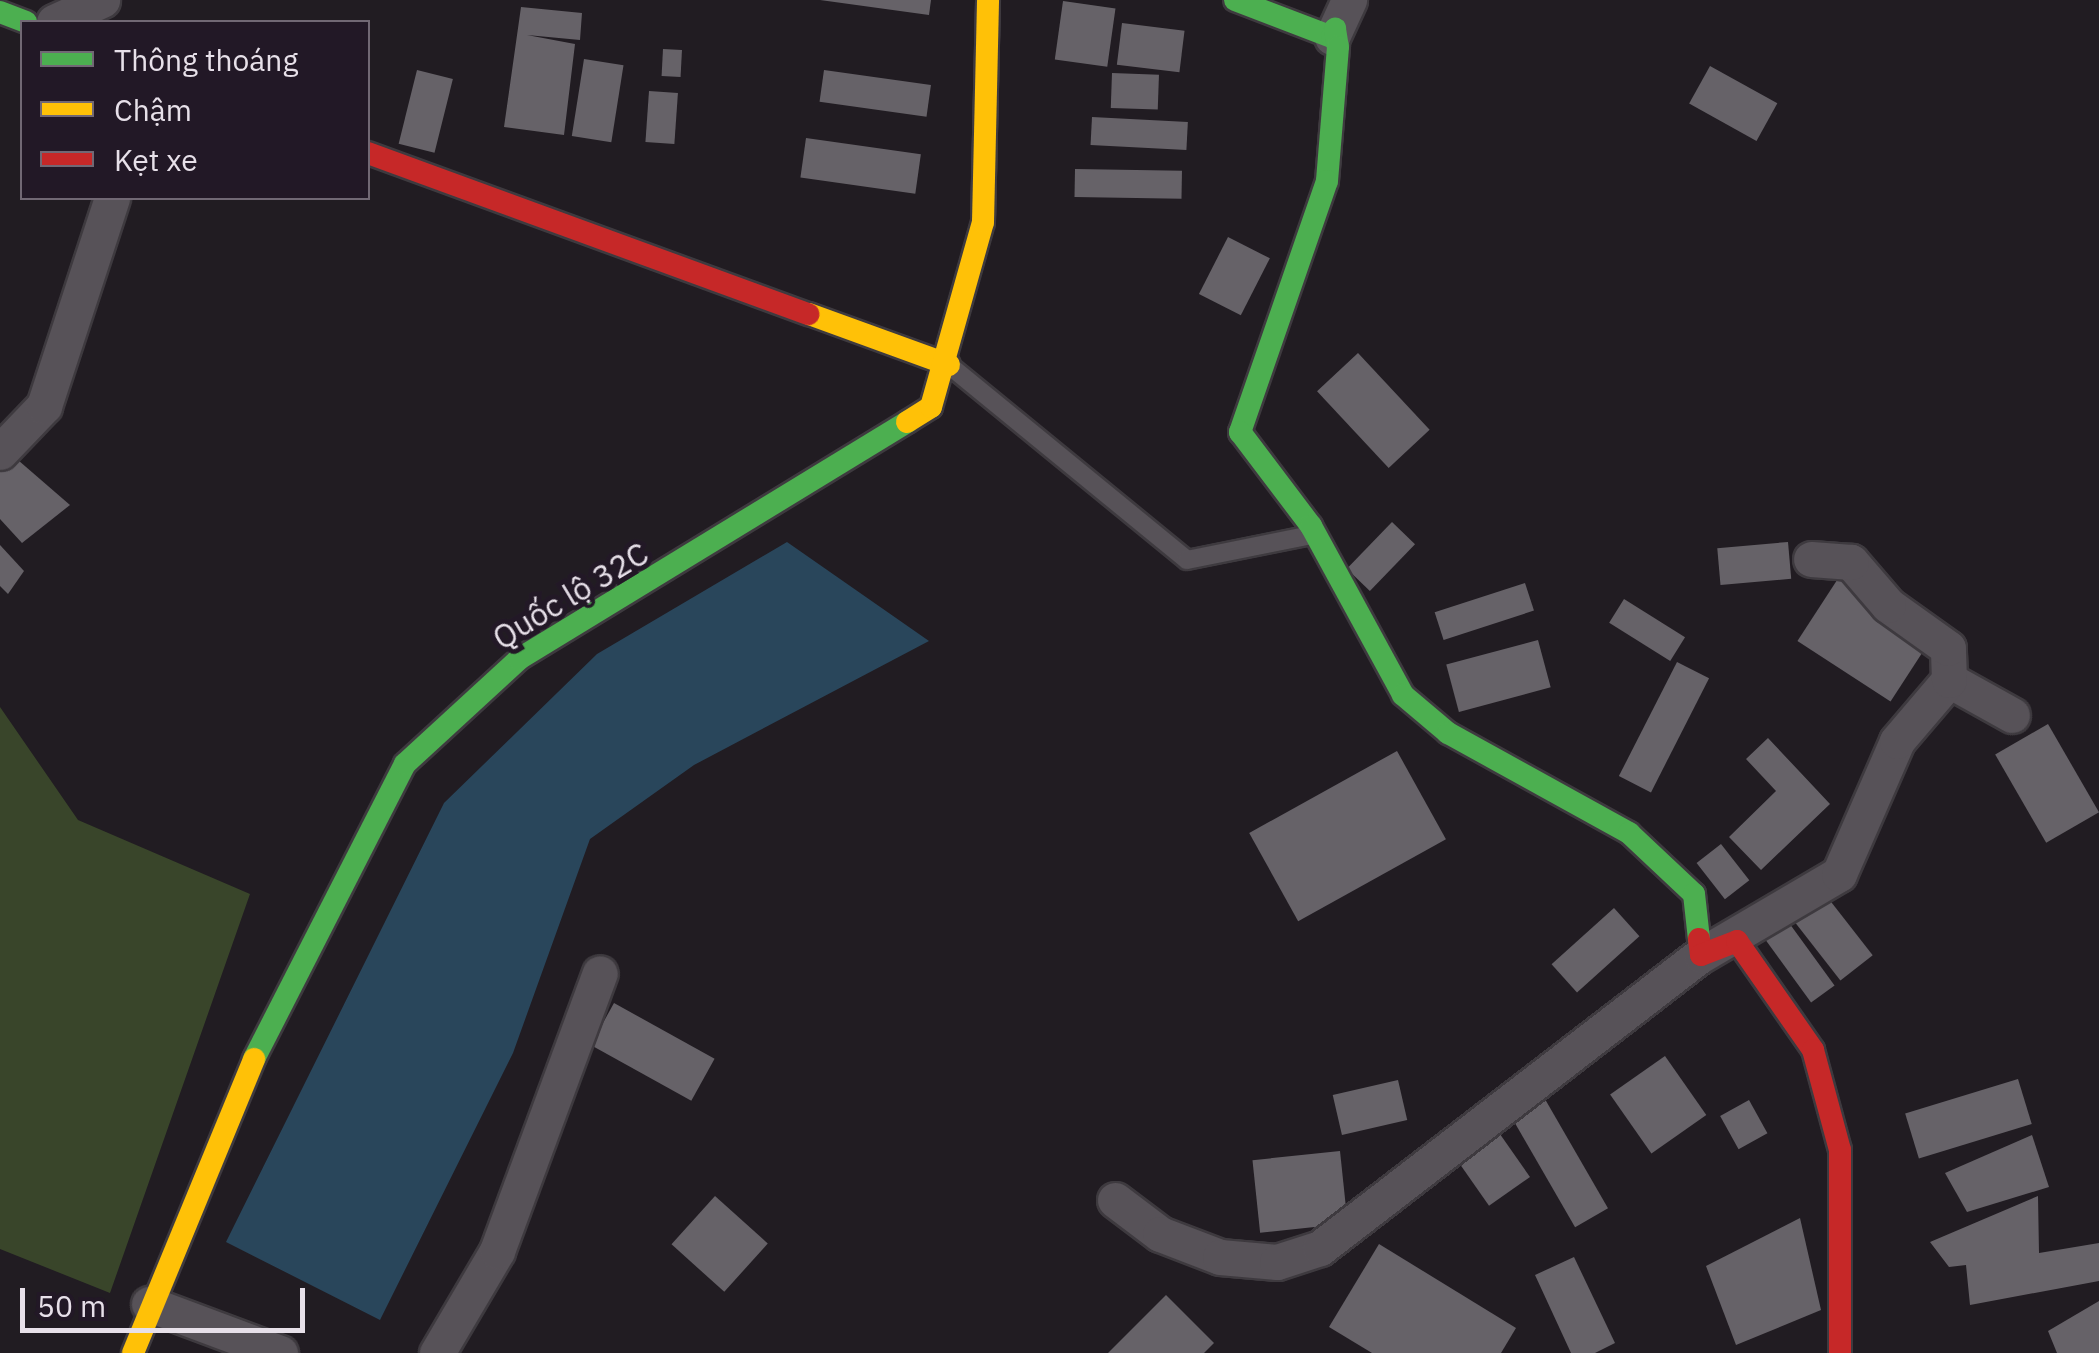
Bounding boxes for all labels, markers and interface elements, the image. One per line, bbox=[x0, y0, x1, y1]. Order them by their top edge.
legend bbox=[20, 20, 370, 200]
text: Thông thoáng bbox=[114, 40, 298, 79]
text: Chậm bbox=[114, 90, 192, 129]
text: Kẹt xe bbox=[114, 140, 198, 179]
street label: Quốc lộ 32C bbox=[485, 534, 655, 656]
scale bar bbox=[25, 1268, 310, 1330]
text: 50 m bbox=[37, 1286, 106, 1325]

